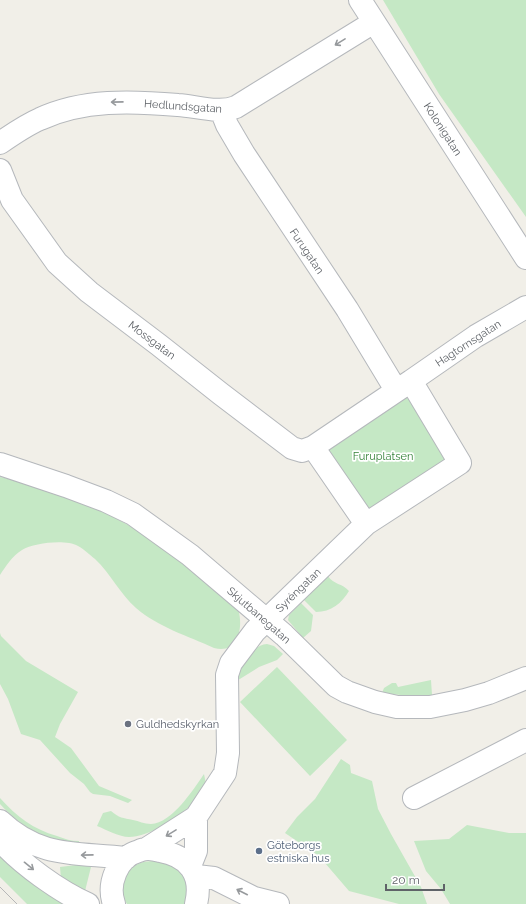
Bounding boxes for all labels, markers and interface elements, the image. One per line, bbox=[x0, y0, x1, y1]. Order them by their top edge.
one-way arrow bbox=[334, 39, 346, 47]
street label: Hedlundsgatan bbox=[143, 97, 222, 116]
one-way arrow bbox=[111, 98, 124, 106]
street label: Kolonigatan bbox=[421, 100, 464, 158]
street label: Furugatan bbox=[287, 226, 326, 276]
street label: Hagtornsgatan bbox=[433, 317, 503, 369]
street label: Mossgatan bbox=[126, 318, 178, 362]
park label: Furuplatsen bbox=[353, 450, 413, 463]
street label: Syréngatan bbox=[273, 566, 324, 615]
street label: Skjutbanegatan bbox=[224, 584, 293, 646]
place label: Guldhedskyrkan bbox=[136, 718, 219, 731]
marker: Guldhedskyrkan bbox=[123, 719, 133, 729]
one-way arrow bbox=[166, 829, 177, 837]
place label: Göteborgs estniska hus bbox=[267, 839, 329, 865]
marker: Göteborgs estniska hus bbox=[254, 846, 264, 856]
one-way arrow bbox=[81, 851, 94, 859]
one-way arrow bbox=[24, 861, 35, 870]
scale bar bbox=[386, 866, 444, 892]
text: 20 m bbox=[392, 873, 420, 887]
one-way arrow bbox=[236, 887, 248, 895]

